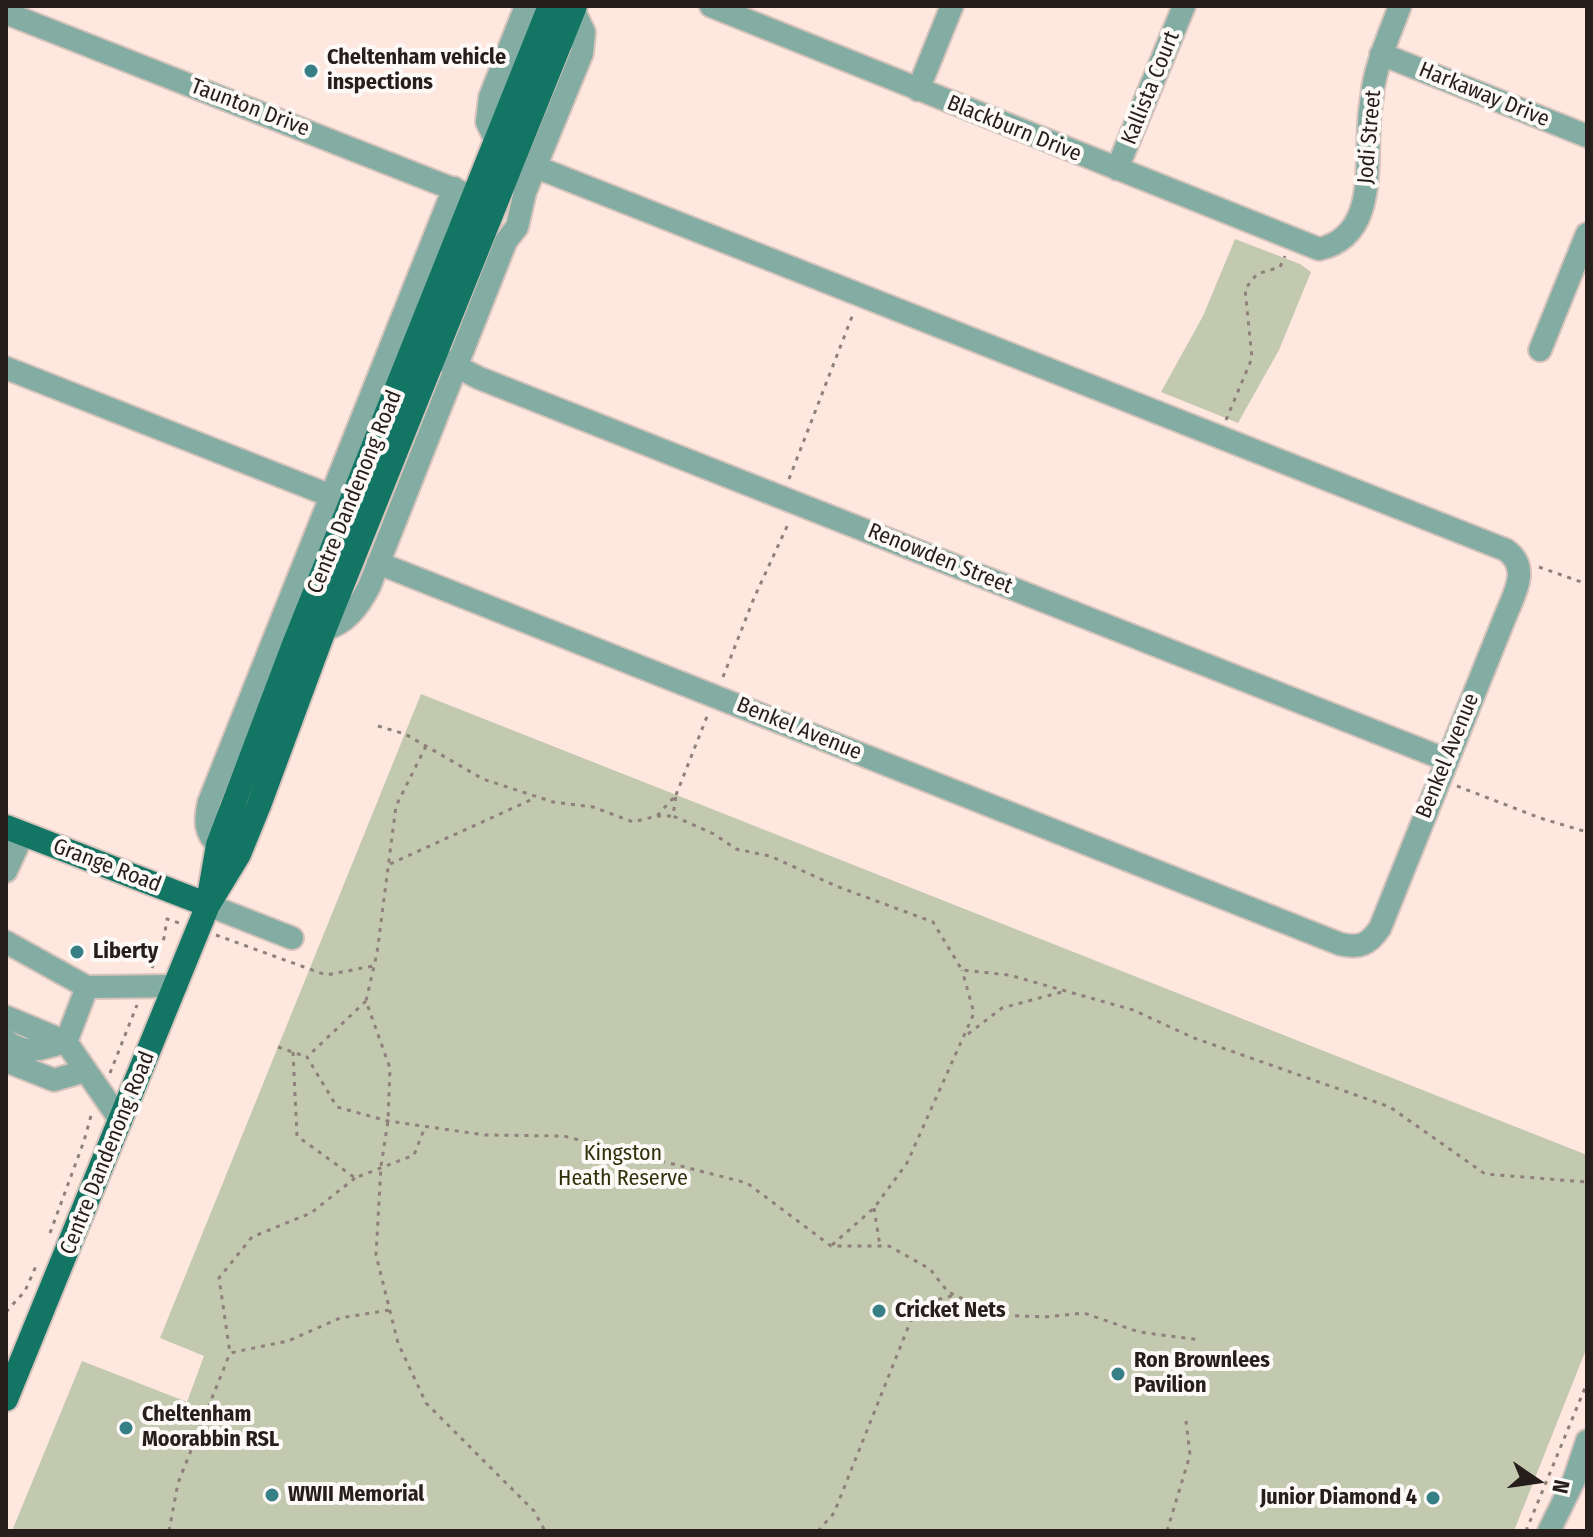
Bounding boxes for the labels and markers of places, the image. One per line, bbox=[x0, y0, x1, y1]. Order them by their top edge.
place label: Cheltenham vehicle inspections bbox=[327, 45, 506, 96]
marker: Cheltenham vehicle inspections bbox=[302, 62, 320, 80]
place label: Liberty bbox=[93, 939, 158, 965]
marker: Liberty bbox=[68, 943, 86, 961]
place label: Cricket Nets bbox=[895, 1298, 1006, 1324]
marker: Cricket Nets bbox=[870, 1302, 888, 1320]
place label: Ron Brownlees Pavilion bbox=[1134, 1348, 1270, 1400]
marker: Ron Brownlees Pavilion bbox=[1109, 1365, 1127, 1383]
place label: Cheltenham Moorabbin RSL bbox=[142, 1402, 279, 1454]
marker: Cheltenham Moorabbin RSL bbox=[117, 1419, 135, 1437]
place label: WWII Memorial bbox=[288, 1482, 424, 1508]
place label: Junior Diamond 4 bbox=[1260, 1485, 1417, 1511]
marker: WWII Memorial bbox=[263, 1486, 281, 1504]
marker: Junior Diamond 4 bbox=[1424, 1489, 1442, 1507]

